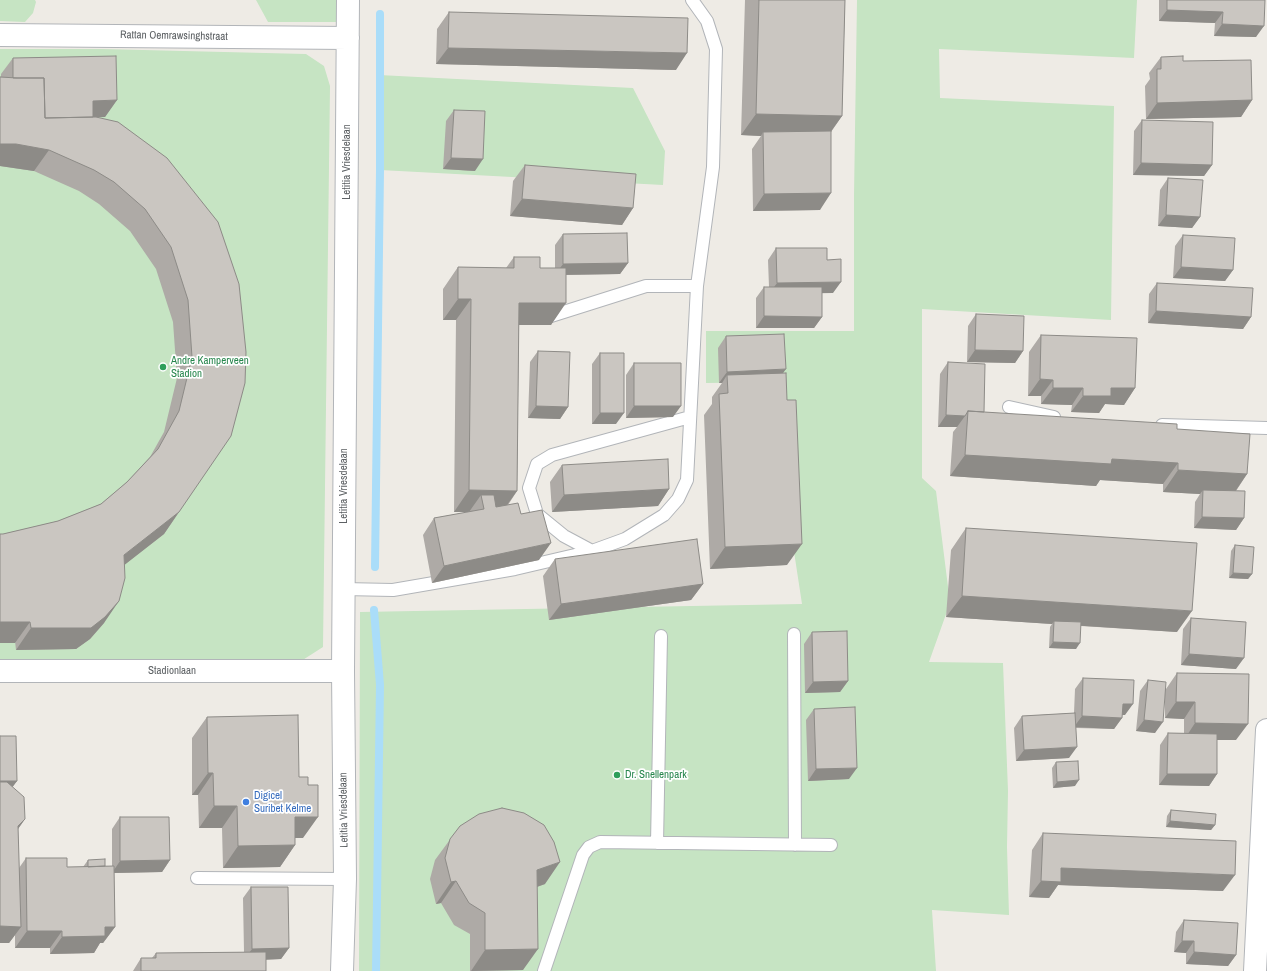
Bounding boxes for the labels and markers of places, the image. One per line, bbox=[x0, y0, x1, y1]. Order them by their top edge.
place label: Andre Kamperveen Stadion bbox=[171, 354, 249, 380]
marker: Andre Kamperveen Stadion bbox=[158, 362, 168, 372]
place label: Dr. Snellenpark bbox=[625, 768, 687, 782]
marker: Dr. Snellenpark bbox=[612, 770, 622, 780]
place label: Digicel Suribet Kelme bbox=[254, 789, 311, 815]
marker: Digicel Suribet Kelme bbox=[241, 797, 251, 807]

